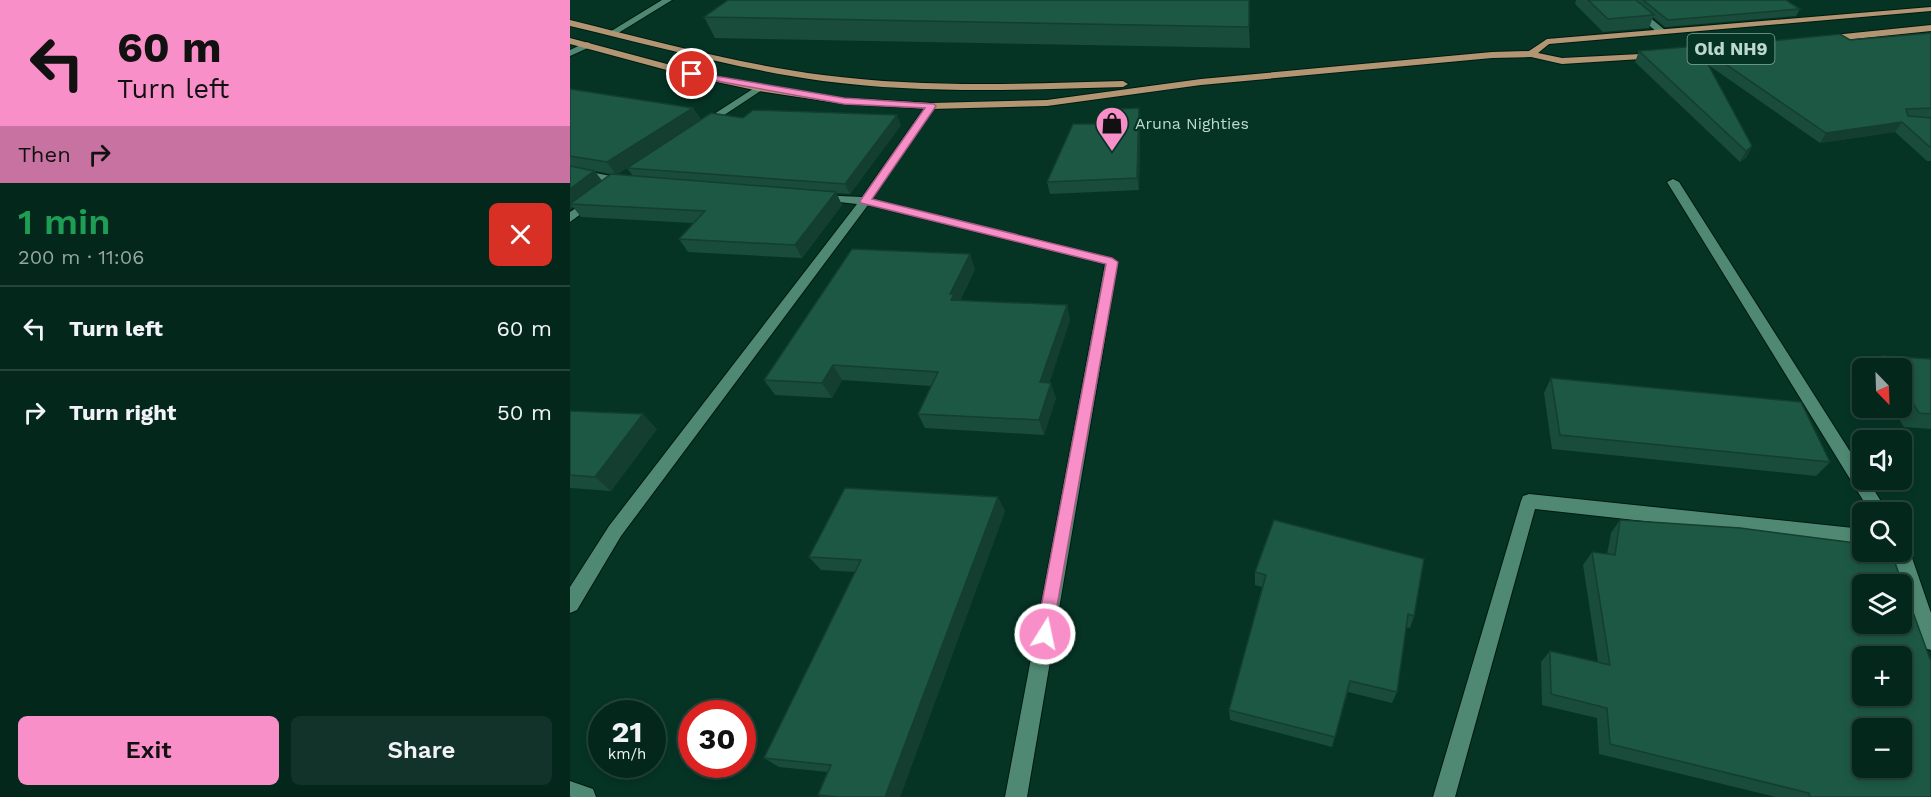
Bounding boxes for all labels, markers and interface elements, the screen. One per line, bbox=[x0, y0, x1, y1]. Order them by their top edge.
text: 60 m bbox=[117, 23, 221, 72]
icon: left bbox=[18, 24, 96, 102]
road number: Old NH9 bbox=[1688, 34, 1774, 64]
pin bbox=[666, 48, 717, 99]
icon: arrive bbox=[675, 57, 708, 90]
text: Turn left bbox=[117, 73, 229, 105]
shop icon: Aruna Nighties bbox=[1094, 105, 1130, 152]
place label: Aruna Nighties bbox=[1135, 114, 1249, 133]
icon: right bbox=[83, 138, 116, 171]
text: Then bbox=[18, 142, 71, 167]
text: 1 min bbox=[18, 201, 110, 243]
button: close bbox=[489, 203, 552, 266]
text: 200 m · 11:06 bbox=[18, 245, 144, 269]
icon: left bbox=[18, 312, 51, 345]
text: Turn left bbox=[69, 316, 163, 341]
text: 60 m bbox=[496, 316, 552, 341]
north arrow bbox=[1852, 358, 1912, 418]
map controls bbox=[1852, 358, 1912, 778]
icon: right bbox=[18, 396, 51, 429]
text: Turn right bbox=[69, 400, 176, 425]
text: 50 m bbox=[497, 400, 552, 425]
button: sound bbox=[1852, 430, 1912, 490]
button: search bbox=[1852, 502, 1912, 562]
button: layers bbox=[1852, 574, 1912, 634]
position arrow bbox=[1013, 602, 1077, 666]
button: + bbox=[1852, 646, 1912, 706]
speed limit sign: 30 bbox=[678, 700, 756, 778]
text: 21 bbox=[612, 714, 642, 749]
button: Exit bbox=[18, 716, 279, 785]
button: Share bbox=[291, 716, 552, 785]
button: − bbox=[1852, 718, 1912, 778]
text: km/h bbox=[608, 745, 646, 763]

